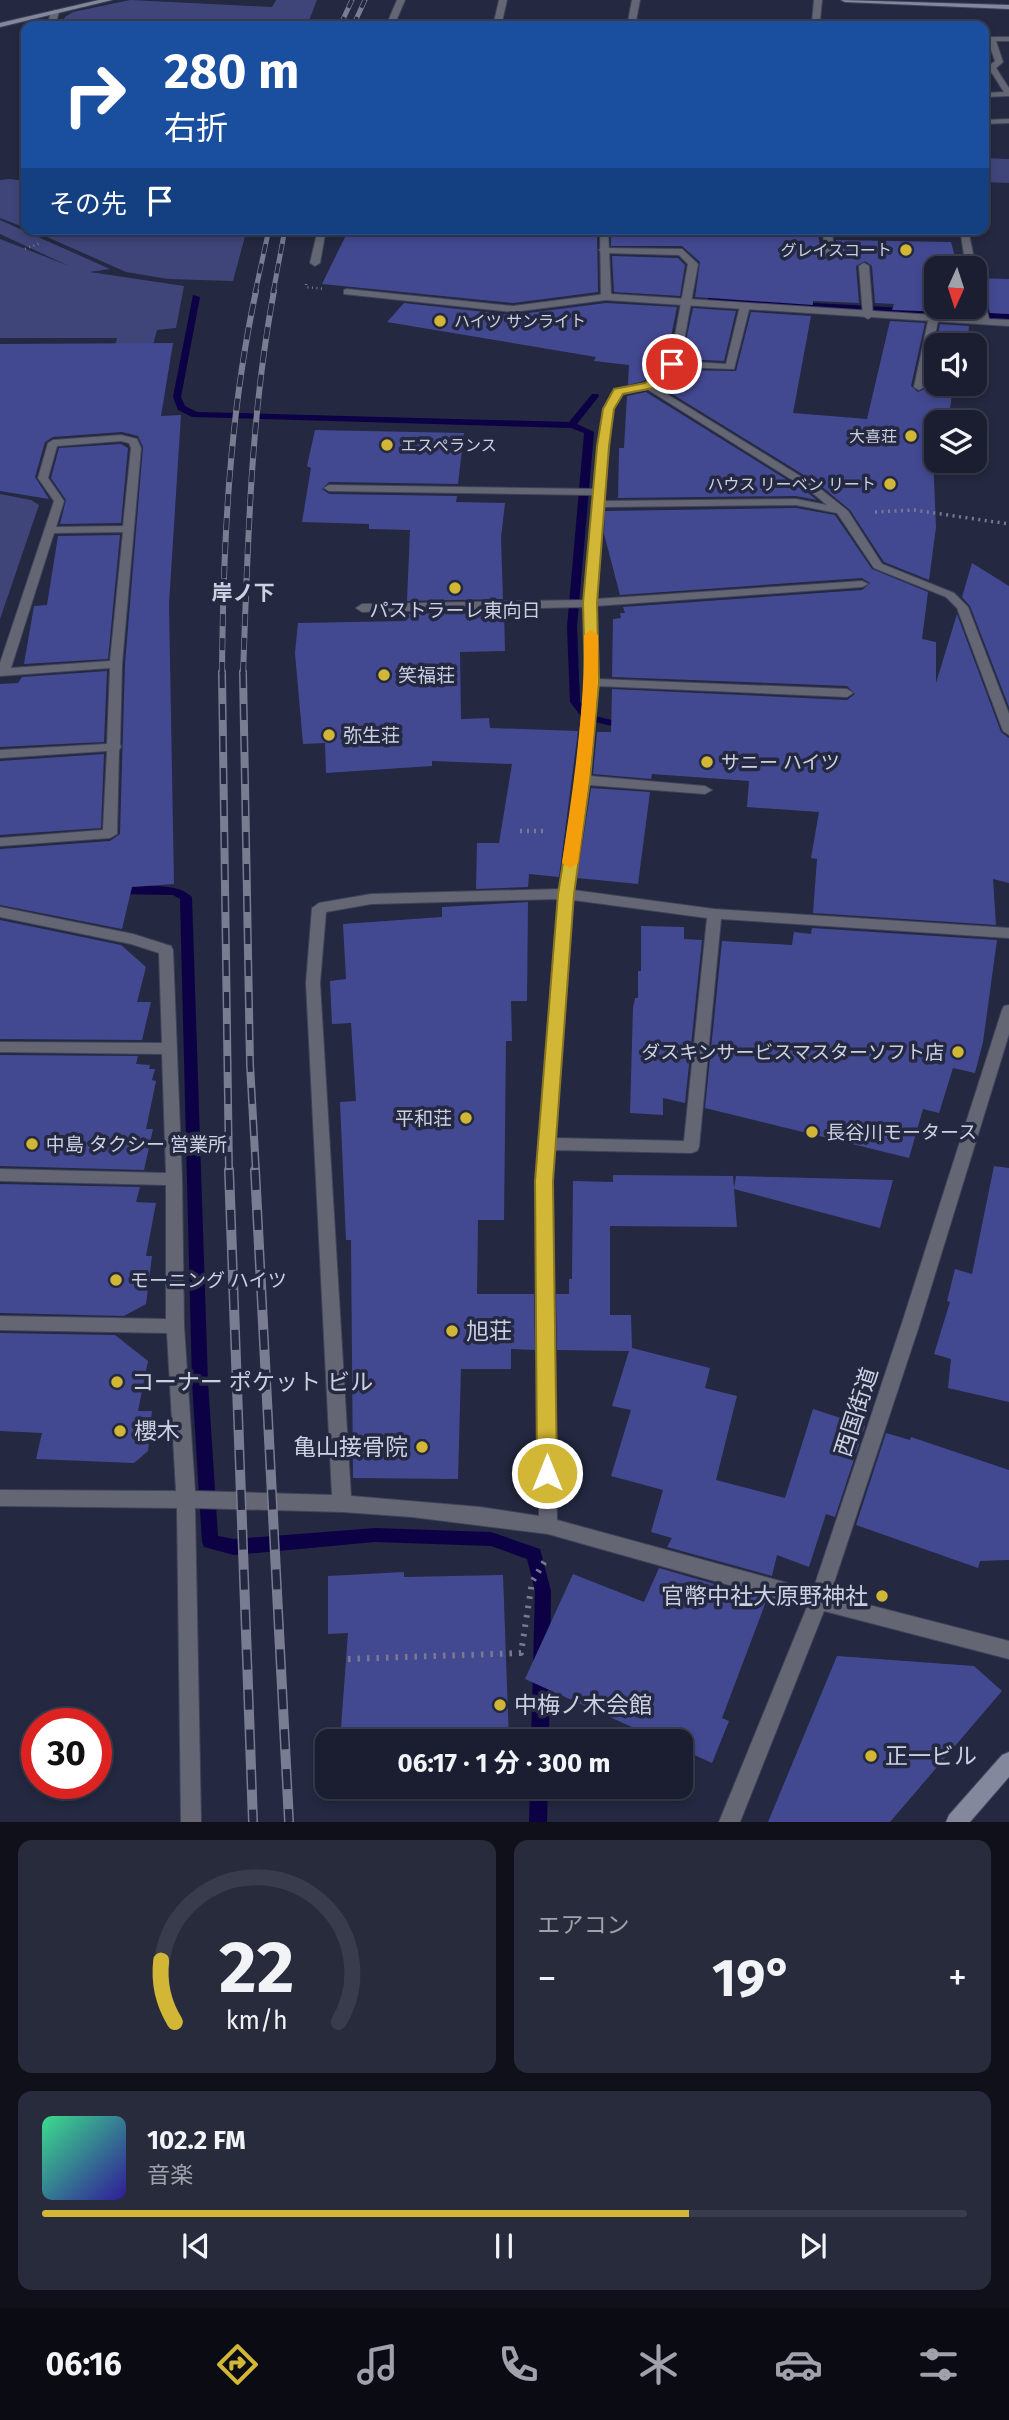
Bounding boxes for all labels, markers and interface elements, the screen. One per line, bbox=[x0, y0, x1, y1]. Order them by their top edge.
text: 280 m bbox=[164, 42, 300, 101]
icon: right bbox=[49, 49, 140, 140]
text: 右折 bbox=[164, 109, 228, 147]
icon: arrive bbox=[141, 182, 179, 220]
text: その先 bbox=[49, 189, 127, 220]
place label: グレイスコート bbox=[780, 241, 892, 260]
marker: グレイスコート bbox=[898, 242, 914, 258]
north arrow bbox=[924, 256, 987, 318]
map controls bbox=[924, 256, 987, 473]
place label: ハイツ サンライト bbox=[454, 312, 586, 331]
marker: ハイツ サンライト bbox=[432, 313, 448, 329]
button: sound bbox=[924, 333, 987, 396]
pin bbox=[642, 334, 702, 394]
icon: arrive bbox=[653, 345, 691, 383]
button: layers bbox=[924, 410, 987, 473]
place label: 大喜荘 bbox=[849, 427, 897, 446]
marker: 大喜荘 bbox=[903, 428, 919, 444]
place label: エスぺランス bbox=[401, 436, 497, 455]
marker: エスぺランス bbox=[379, 437, 395, 453]
place label: ハウス リーベン リート bbox=[708, 475, 876, 494]
marker: ハウス リーベン リート bbox=[882, 476, 898, 492]
district label: 岸ノ下 bbox=[212, 580, 275, 606]
marker: パストラーレ東向日 bbox=[447, 580, 463, 596]
place label: パストラーレ東向日 bbox=[369, 599, 541, 622]
place label: 笑福荘 bbox=[398, 664, 455, 687]
marker: 笑福荘 bbox=[376, 667, 392, 683]
place label: 弥生荘 bbox=[343, 724, 400, 747]
marker: 弥生荘 bbox=[321, 727, 337, 743]
place label: サニー ハイツ bbox=[721, 751, 840, 774]
marker: サニー ハイツ bbox=[699, 754, 715, 770]
place label: ダスキンサービスマスターソフト店 bbox=[641, 1041, 944, 1064]
marker: ダスキンサービスマスターソフト店 bbox=[950, 1044, 966, 1060]
place label: 平和荘 bbox=[395, 1107, 452, 1130]
marker: 平和荘 bbox=[458, 1110, 474, 1126]
place label: 長谷川モータース bbox=[826, 1121, 977, 1144]
marker: 長谷川モータース bbox=[804, 1124, 820, 1140]
place label: 中島 タクシー 営業所 bbox=[46, 1133, 227, 1156]
marker: 中島 タクシー 営業所 bbox=[24, 1136, 40, 1152]
place label: モーニング ハイツ bbox=[130, 1269, 287, 1292]
marker: モーニング ハイツ bbox=[108, 1272, 124, 1288]
place label: 旭荘 bbox=[466, 1317, 512, 1345]
marker: 旭荘 bbox=[444, 1323, 460, 1339]
street label: 西国街道 bbox=[828, 1364, 884, 1460]
place label: コーナー ポケット ビル bbox=[131, 1368, 373, 1396]
marker: コーナー ポケット ビル bbox=[109, 1374, 125, 1390]
place label: 櫻木 bbox=[134, 1417, 180, 1445]
marker: 櫻木 bbox=[112, 1423, 128, 1439]
place label: 亀山接骨院 bbox=[293, 1433, 408, 1461]
position arrow bbox=[510, 1436, 584, 1510]
marker: 亀山接骨院 bbox=[414, 1439, 430, 1455]
place label: 官幣中社大原野神社 bbox=[661, 1582, 868, 1610]
marker: 官幣中社大原野神社 bbox=[874, 1588, 890, 1604]
place label: 中梅ノ木会館 bbox=[514, 1691, 652, 1719]
marker: 中梅ノ木会館 bbox=[492, 1697, 508, 1713]
speed limit sign: 30 bbox=[21, 1708, 112, 1799]
place label: 正一ビル bbox=[885, 1742, 977, 1770]
text: 06:17 · 1 分 · 300 m bbox=[398, 1748, 610, 1779]
marker: 正一ビル bbox=[863, 1748, 879, 1764]
text: エアコン bbox=[538, 1911, 630, 1939]
text: 22 bbox=[219, 1925, 294, 2012]
text: 19° bbox=[712, 1947, 792, 2010]
text: − bbox=[538, 1955, 557, 2001]
text: + bbox=[948, 1955, 967, 2001]
text: km/h bbox=[226, 2006, 288, 2036]
text: 102.2 FM bbox=[147, 2125, 246, 2156]
text: 音楽 bbox=[147, 2161, 193, 2189]
icon: previous bbox=[177, 2227, 215, 2265]
icon: pause bbox=[485, 2227, 523, 2265]
icon: next bbox=[794, 2227, 832, 2265]
icon: directions bbox=[213, 2340, 262, 2389]
icon: music bbox=[353, 2340, 402, 2389]
icon: phone bbox=[494, 2340, 543, 2389]
icon: climate bbox=[634, 2340, 683, 2389]
icon: car bbox=[774, 2340, 823, 2389]
icon: filters bbox=[914, 2340, 963, 2389]
text: 06:16 bbox=[46, 2345, 122, 2383]

